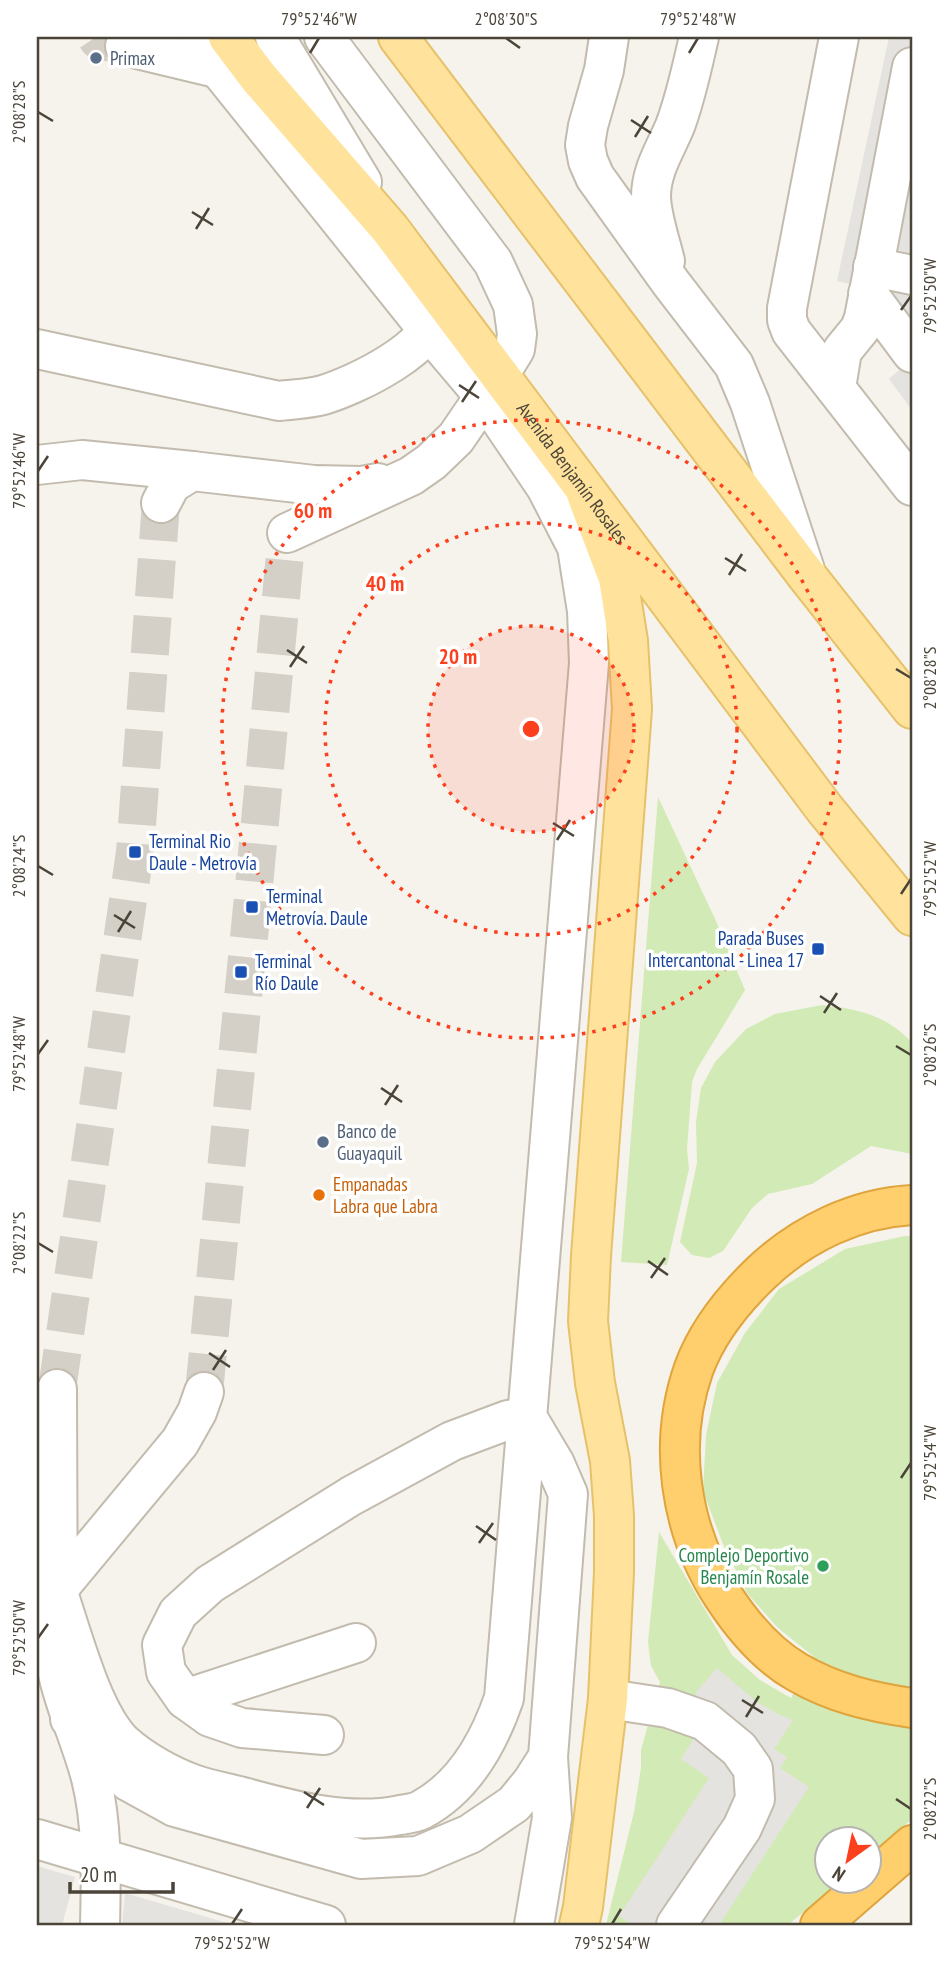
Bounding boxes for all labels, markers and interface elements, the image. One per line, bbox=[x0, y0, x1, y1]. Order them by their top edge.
text: 79°52'46"W bbox=[281, 7, 357, 30]
text: 2°08'30"S bbox=[475, 7, 538, 30]
text: 79°52'48"W bbox=[660, 7, 736, 30]
place label: Primax bbox=[110, 46, 155, 70]
marker: Primax bbox=[88, 50, 104, 66]
text: 2°08'28"S bbox=[7, 80, 30, 143]
text: 79°52'50"W bbox=[918, 258, 941, 334]
street label: Avenida Benjamín Rosales bbox=[512, 397, 634, 548]
text: 79°52'46"W bbox=[7, 433, 30, 509]
text: 60 m bbox=[294, 497, 332, 524]
text: 40 m bbox=[366, 570, 404, 597]
text: 20 m bbox=[439, 643, 477, 670]
text: 2°08'28"S bbox=[918, 646, 941, 709]
centre of rings bbox=[519, 717, 543, 741]
place label: Terminal Rio Daule - Metrovía bbox=[149, 829, 257, 875]
text: 2°08'24"S bbox=[7, 834, 30, 897]
text: 79°52'52"W bbox=[918, 841, 941, 917]
marker: Terminal Rio Daule - Metrovía bbox=[127, 844, 143, 860]
place label: Terminal Metrovía. Daule bbox=[266, 884, 368, 930]
marker: Terminal Metrovía. Daule bbox=[244, 899, 260, 915]
place label: Parada Buses Intercantonal - Linea 17 bbox=[648, 926, 804, 972]
marker: Parada Buses Intercantonal - Linea 17 bbox=[810, 941, 826, 957]
place label: Terminal Río Daule bbox=[255, 949, 319, 995]
marker: Terminal Río Daule bbox=[233, 964, 249, 980]
text: 79°52'48"W bbox=[7, 1016, 30, 1092]
text: 2°08'26"S bbox=[918, 1023, 941, 1086]
place label: Banco de Guayaquil bbox=[337, 1119, 403, 1165]
marker: Banco de Guayaquil bbox=[315, 1134, 331, 1150]
place label: Empanadas Labra que Labra bbox=[333, 1172, 438, 1218]
marker: Empanadas Labra que Labra bbox=[311, 1187, 327, 1203]
text: 2°08'22"S bbox=[7, 1211, 30, 1274]
text: 79°52'54"W bbox=[918, 1425, 941, 1501]
place label: Complejo Deportivo Benjamín Rosale bbox=[679, 1543, 809, 1589]
marker: Complejo Deportivo Benjamín Rosale bbox=[815, 1558, 831, 1574]
text: 79°52'50"W bbox=[7, 1600, 30, 1676]
text: 2°08'22"S bbox=[918, 1777, 941, 1840]
north arrow bbox=[813, 1826, 883, 1896]
scale bar bbox=[70, 1850, 173, 1894]
text: 20 m bbox=[80, 1861, 117, 1888]
text: N bbox=[828, 1861, 850, 1887]
text: 79°52'52"W bbox=[194, 1931, 270, 1954]
text: 79°52'54"W bbox=[574, 1931, 650, 1954]

